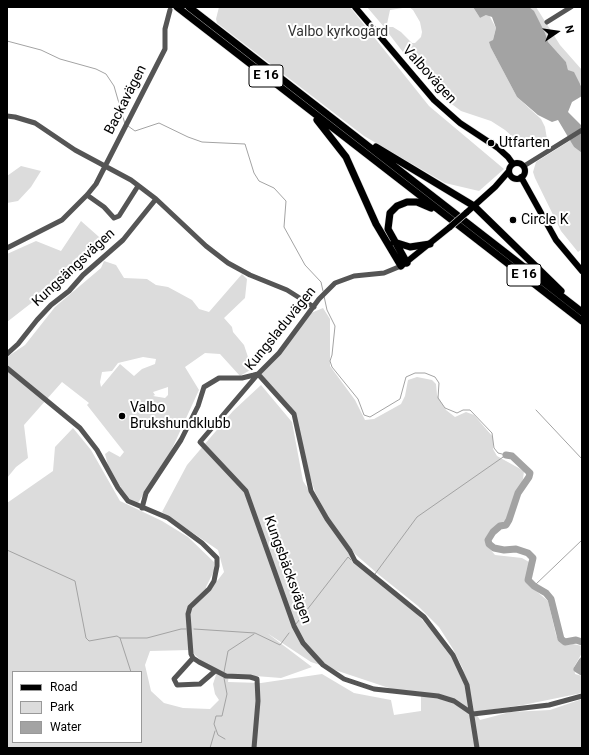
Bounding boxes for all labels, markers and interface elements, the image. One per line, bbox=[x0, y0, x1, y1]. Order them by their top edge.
north arrow bbox=[537, 12, 577, 52]
park label: Valbo kyrkogård bbox=[288, 24, 388, 40]
text: N bbox=[562, 24, 576, 34]
street label: Valbovägen bbox=[398, 42, 460, 108]
street label: Backavägen bbox=[101, 63, 151, 137]
road number: E 16 bbox=[249, 65, 283, 87]
place label: Utfarten bbox=[499, 135, 550, 151]
marker: Utfarten bbox=[486, 138, 496, 148]
place label: Circle K bbox=[521, 212, 569, 228]
marker: Circle K bbox=[508, 215, 518, 225]
street label: Kungsängsvägen bbox=[29, 225, 119, 311]
road number: E 16 bbox=[507, 264, 541, 286]
street label: Kungsladuvägen bbox=[242, 284, 320, 374]
place label: Valbo Brukshundklubb bbox=[130, 400, 231, 432]
marker: Valbo Brukshundklubb bbox=[117, 411, 127, 421]
street label: Kungsbäcksvägen bbox=[260, 514, 314, 626]
legend bbox=[12, 671, 142, 743]
text: Road bbox=[50, 680, 78, 694]
text: Park bbox=[50, 700, 74, 714]
text: Water bbox=[50, 720, 81, 734]

